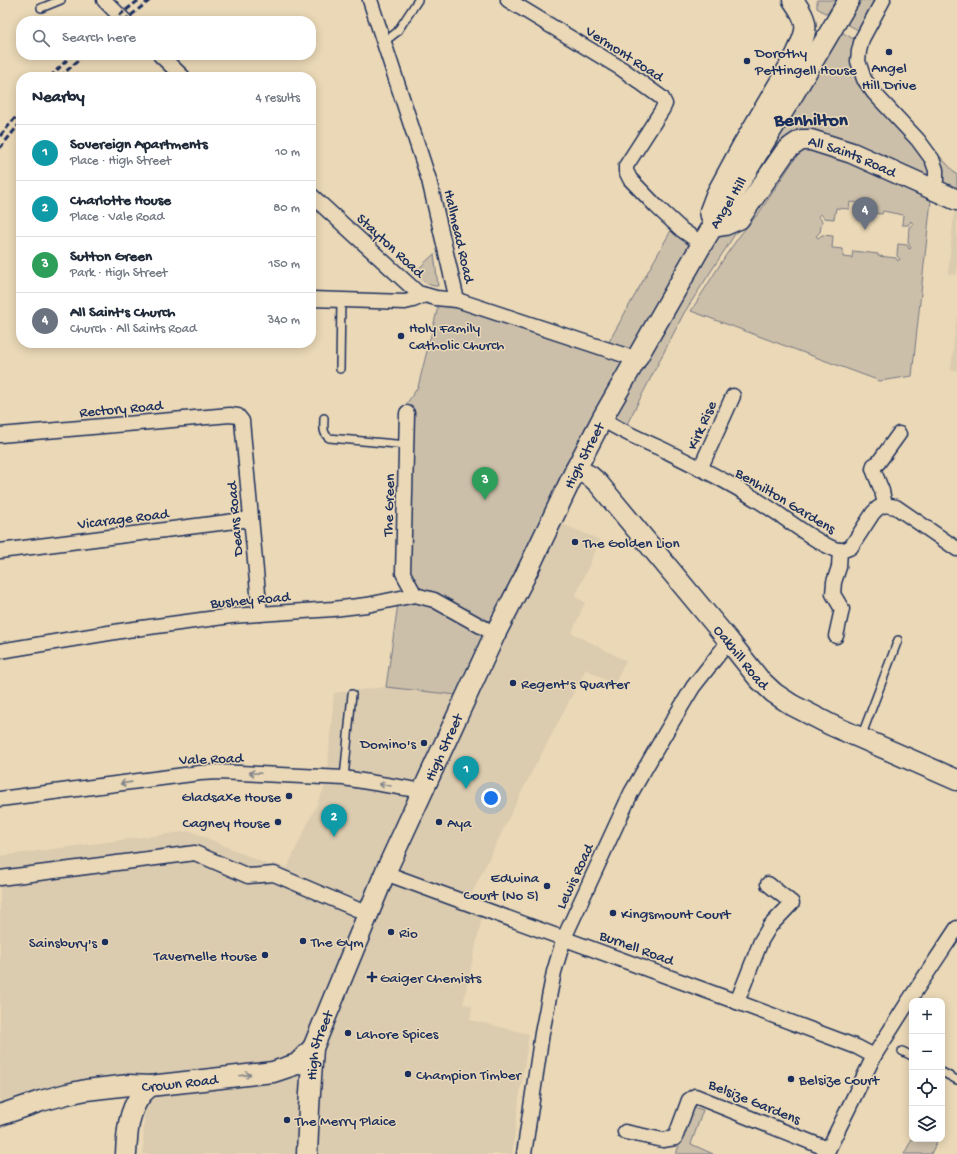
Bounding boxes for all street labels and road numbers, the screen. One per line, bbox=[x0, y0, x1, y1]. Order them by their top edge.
street label: Vermont Road bbox=[581, 22, 667, 87]
street label: All Saints Road bbox=[806, 133, 899, 183]
street label: Angel Hill bbox=[706, 174, 752, 233]
street label: Hallmead Road bbox=[439, 188, 478, 286]
street label: Stayton Road bbox=[352, 211, 428, 283]
street label: Rectory Road bbox=[79, 397, 165, 423]
street label: Kirk Rise bbox=[684, 398, 722, 453]
street label: High Street bbox=[561, 418, 610, 492]
street label: Benhilton Gardens bbox=[731, 464, 839, 539]
street label: The Green bbox=[380, 474, 400, 538]
street label: Deans Road bbox=[224, 480, 248, 558]
street label: Vicarage Road bbox=[76, 505, 171, 535]
street label: Bushey Road bbox=[209, 588, 292, 614]
street label: Oakhill Road bbox=[709, 622, 773, 696]
street label: High Street bbox=[422, 710, 469, 784]
street label: Vale Road bbox=[178, 750, 245, 770]
street label: Lewis Road bbox=[553, 840, 599, 912]
street label: Burnell Road bbox=[596, 927, 677, 971]
street label: High Street bbox=[304, 1007, 339, 1081]
street label: Crown Road bbox=[141, 1071, 220, 1097]
street label: Belsize Gardens bbox=[705, 1076, 803, 1130]

